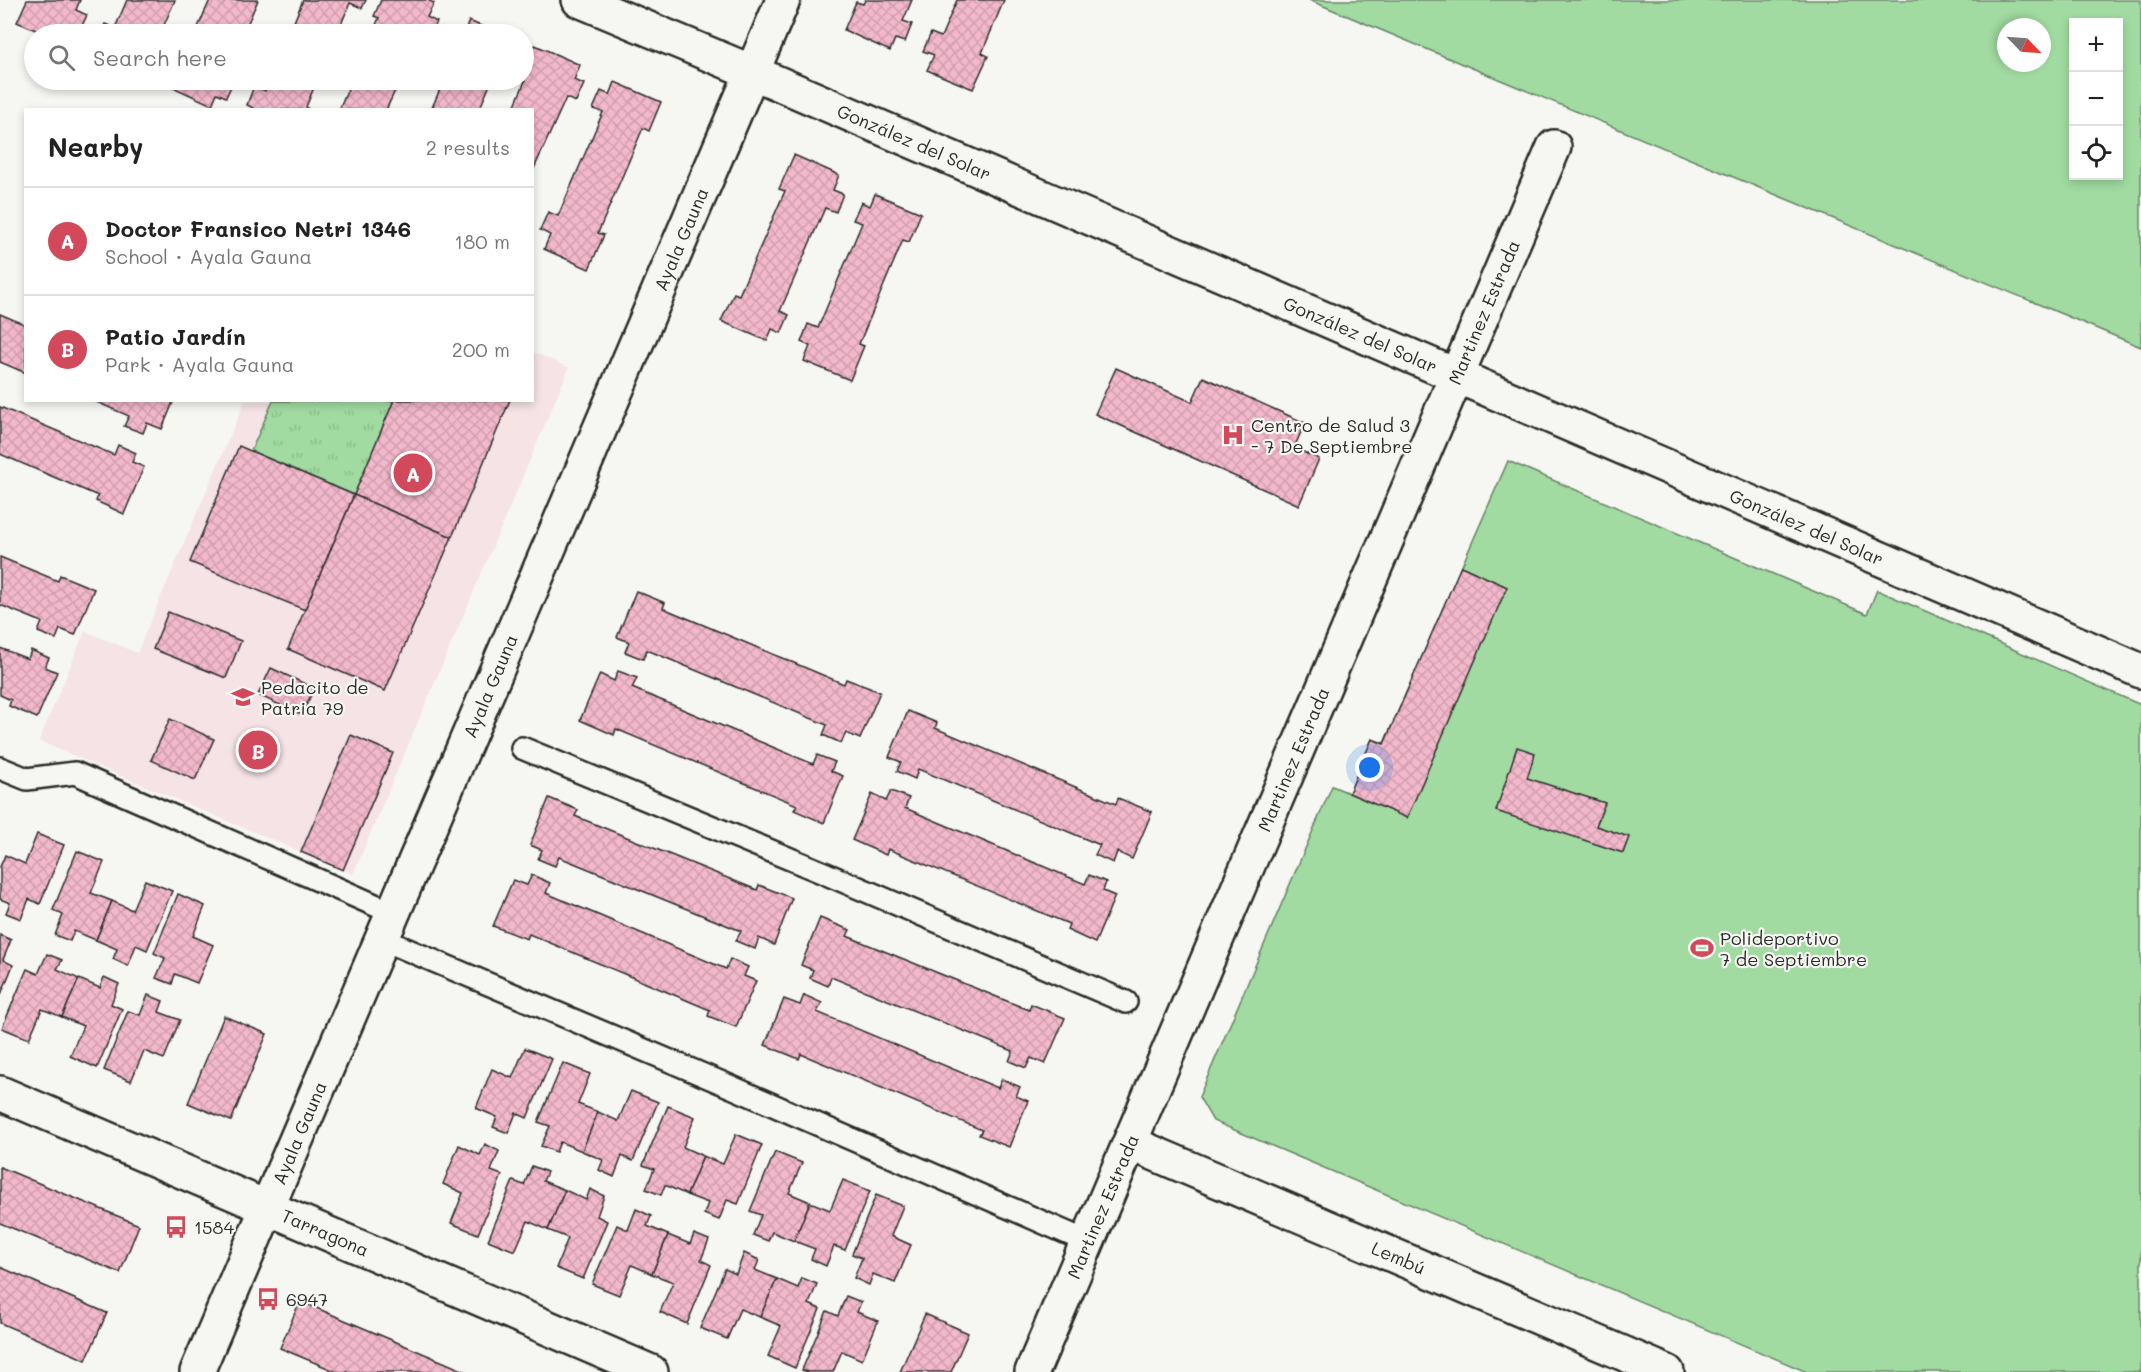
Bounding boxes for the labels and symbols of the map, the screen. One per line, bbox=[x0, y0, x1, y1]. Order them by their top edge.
north arrow bbox=[1997, 18, 2051, 72]
street label: González del Solar bbox=[834, 98, 995, 186]
street label: Ayala Gauna bbox=[648, 184, 714, 294]
street label: Martinez Estrada bbox=[1442, 236, 1525, 388]
street label: González del Solar bbox=[1280, 291, 1441, 378]
place label: Centro de Salud 3 - 7 De Septiembre bbox=[1251, 413, 1412, 458]
hospital icon: Centro de Salud 3 - 7 De Septiembre bbox=[1220, 422, 1246, 448]
pin: A bbox=[394, 450, 432, 496]
street label: González del Solar bbox=[1726, 483, 1887, 571]
street label: Ayala Gauna bbox=[457, 631, 523, 741]
place label: Pedacito de Patria 79 bbox=[261, 675, 369, 720]
street label: Martinez Estrada bbox=[1252, 683, 1334, 835]
school or university icon: Pedacito de Patria 79 bbox=[230, 684, 256, 710]
pin: B bbox=[238, 728, 278, 772]
your location bbox=[1355, 753, 1384, 782]
place label: Polideportivo 7 de Septiembre bbox=[1720, 926, 1867, 971]
sports icon: Polideportivo 7 de Septiembre bbox=[1689, 935, 1715, 961]
street label: Ayala Gauna bbox=[266, 1077, 332, 1188]
street label: Martinez Estrada bbox=[1061, 1130, 1144, 1282]
street label: Tarragona bbox=[278, 1203, 373, 1262]
bus stop icon: 1584 bbox=[163, 1214, 189, 1240]
place label: 1584 bbox=[194, 1215, 234, 1239]
street label: Lembú bbox=[1368, 1235, 1429, 1280]
bus stop icon: 6947 bbox=[255, 1286, 281, 1312]
place label: 6947 bbox=[286, 1287, 328, 1311]

